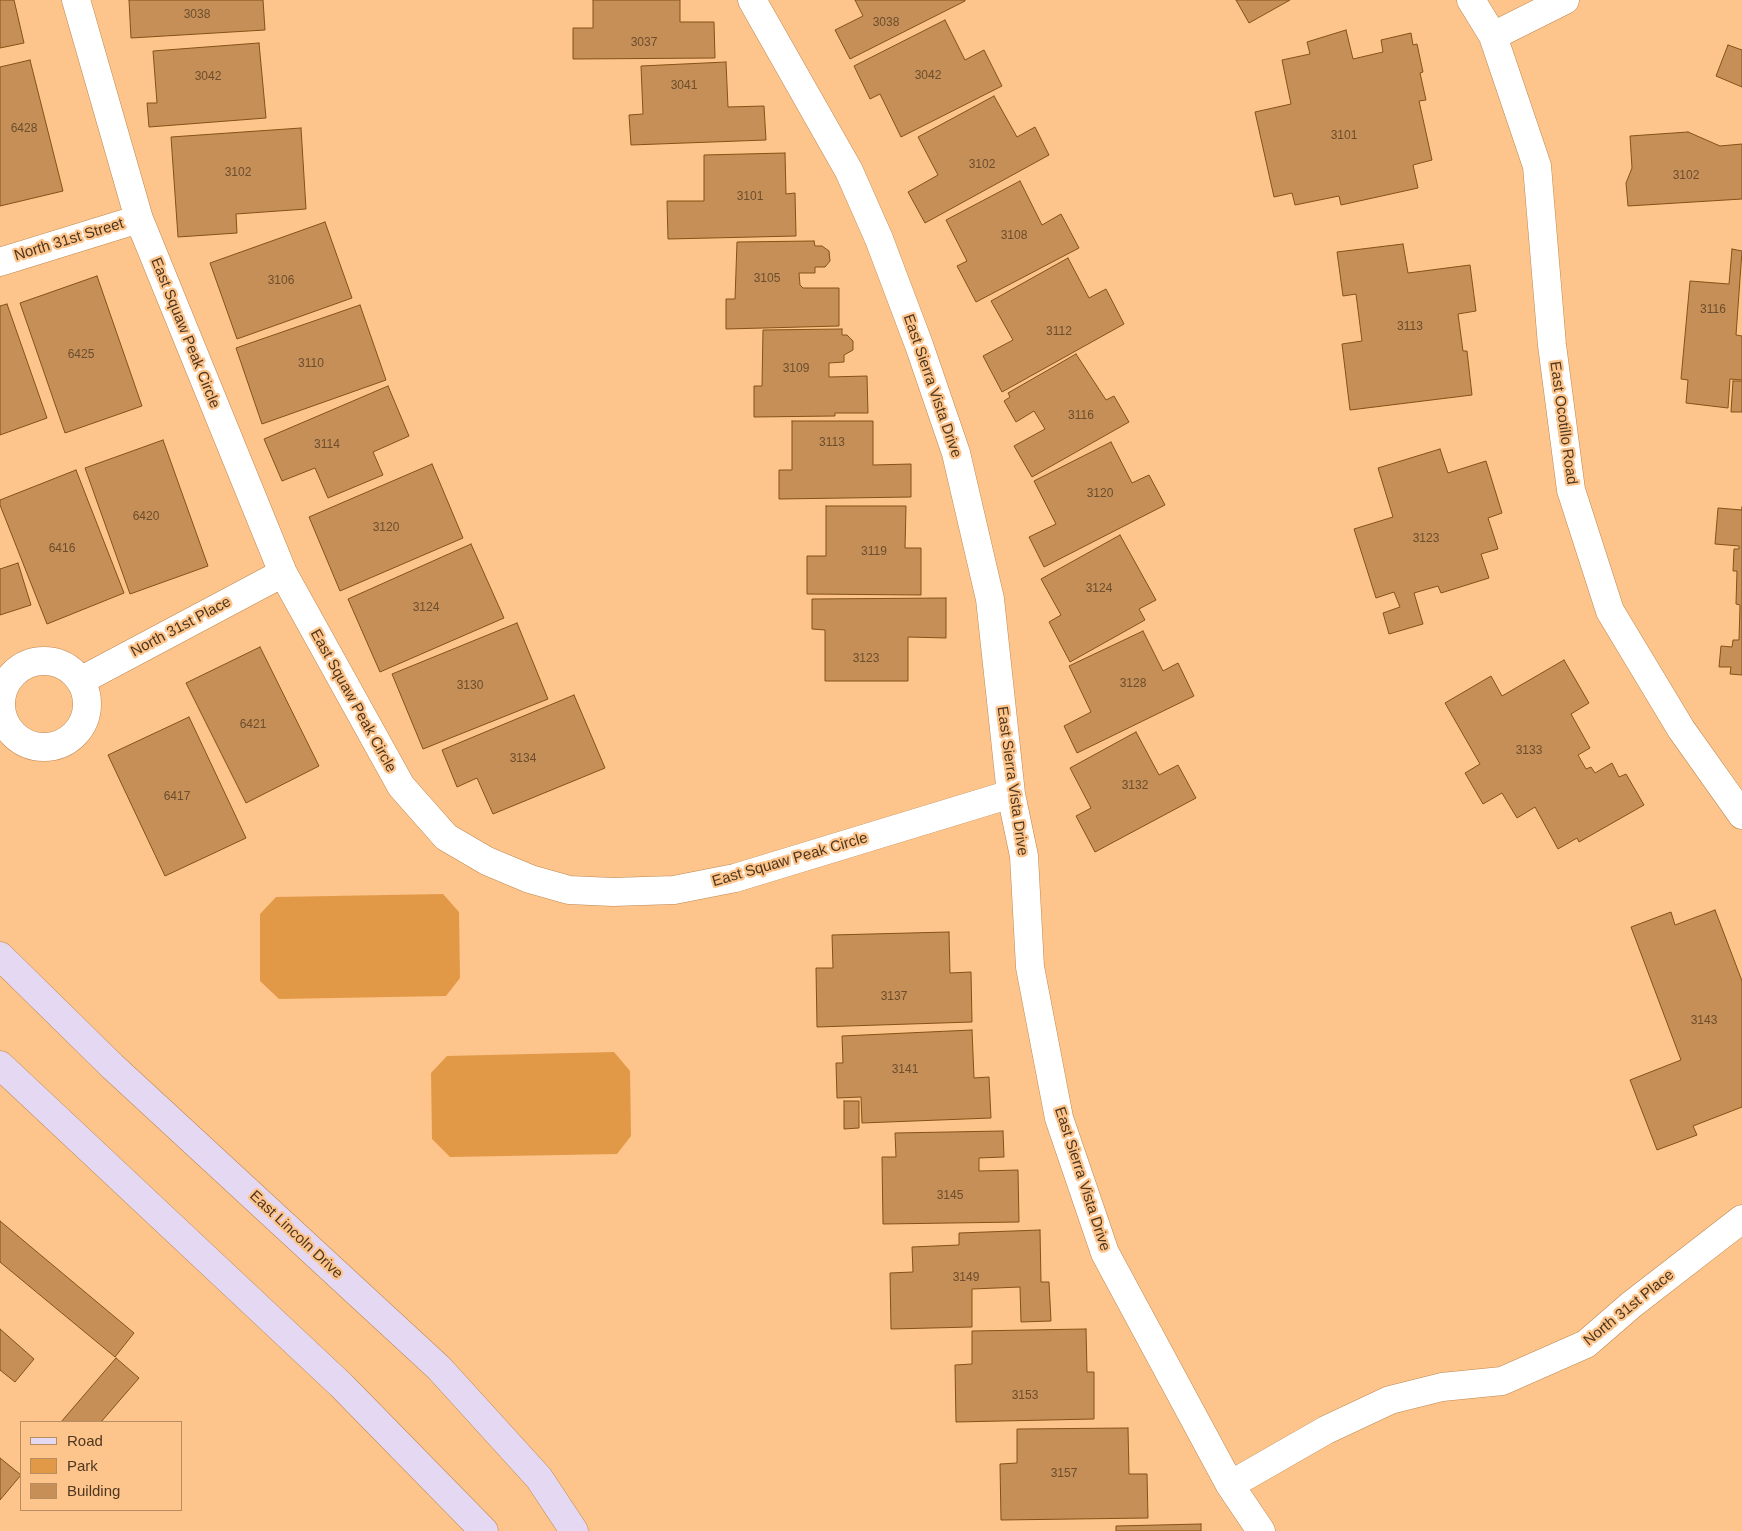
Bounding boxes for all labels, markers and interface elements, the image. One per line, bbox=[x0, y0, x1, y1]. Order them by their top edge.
house number: 3038 bbox=[184, 8, 210, 22]
house number: 3038 bbox=[873, 16, 899, 30]
house number: 3037 bbox=[631, 36, 657, 50]
house number: 3042 bbox=[915, 69, 941, 83]
house number: 3042 bbox=[195, 70, 221, 84]
house number: 3041 bbox=[671, 79, 697, 93]
house number: 6428 bbox=[11, 122, 37, 136]
house number: 3101 bbox=[1331, 129, 1357, 143]
house number: 3102 bbox=[969, 158, 995, 172]
house number: 3102 bbox=[225, 166, 251, 180]
house number: 3102 bbox=[1673, 169, 1699, 183]
house number: 3101 bbox=[737, 190, 763, 204]
street label: North 31st Street bbox=[12, 215, 126, 265]
house number: 3108 bbox=[1001, 229, 1027, 243]
street label: East Squaw Peak Circle bbox=[147, 255, 223, 411]
house number: 3105 bbox=[754, 272, 780, 286]
house number: 3106 bbox=[268, 274, 294, 288]
house number: 3116 bbox=[1700, 303, 1726, 317]
street label: East Sierra Vista Drive bbox=[899, 312, 965, 460]
house number: 3113 bbox=[1397, 320, 1423, 334]
house number: 3112 bbox=[1046, 325, 1072, 339]
house number: 6425 bbox=[68, 348, 94, 362]
house number: 3110 bbox=[298, 357, 324, 371]
street label: East Ocotillo Road bbox=[1545, 360, 1581, 486]
house number: 3109 bbox=[783, 362, 809, 376]
house number: 3116 bbox=[1068, 409, 1094, 423]
house number: 3113 bbox=[819, 436, 845, 450]
house number: 3114 bbox=[314, 438, 340, 452]
house number: 3120 bbox=[1087, 487, 1113, 501]
house number: 6420 bbox=[133, 510, 159, 524]
house number: 3120 bbox=[373, 521, 399, 535]
house number: 3123 bbox=[1413, 532, 1439, 546]
house number: 6416 bbox=[49, 542, 75, 556]
house number: 3119 bbox=[861, 545, 887, 559]
house number: 3124 bbox=[1086, 582, 1112, 596]
street label: North 31st Place bbox=[128, 593, 234, 661]
house number: 3124 bbox=[413, 601, 439, 615]
street label: East Squaw Peak Circle bbox=[306, 626, 400, 776]
house number: 3123 bbox=[853, 652, 879, 666]
house number: 3128 bbox=[1120, 677, 1146, 691]
house number: 3130 bbox=[457, 679, 483, 693]
street label: East Sierra Vista Drive bbox=[993, 705, 1031, 857]
house number: 6421 bbox=[240, 718, 266, 732]
house number: 3133 bbox=[1516, 744, 1542, 758]
house number: 3134 bbox=[510, 752, 536, 766]
house number: 3132 bbox=[1122, 779, 1148, 793]
house number: 6417 bbox=[164, 790, 190, 804]
street label: East Squaw Peak Circle bbox=[710, 829, 870, 891]
house number: 3137 bbox=[881, 990, 907, 1004]
house number: 3143 bbox=[1691, 1014, 1717, 1028]
house number: 3141 bbox=[892, 1063, 918, 1077]
street label: East Sierra Vista Drive bbox=[1050, 1105, 1114, 1253]
street label: East Lincoln Drive bbox=[246, 1187, 346, 1283]
house number: 3145 bbox=[937, 1189, 963, 1203]
street label: North 31st Place bbox=[1580, 1266, 1678, 1350]
house number: 3149 bbox=[953, 1271, 979, 1285]
house number: 3153 bbox=[1012, 1389, 1038, 1403]
legend bbox=[20, 1421, 182, 1511]
text: Road bbox=[67, 1432, 103, 1449]
text: Park bbox=[67, 1457, 98, 1474]
house number: 3157 bbox=[1051, 1467, 1077, 1481]
text: Building bbox=[67, 1482, 120, 1499]

